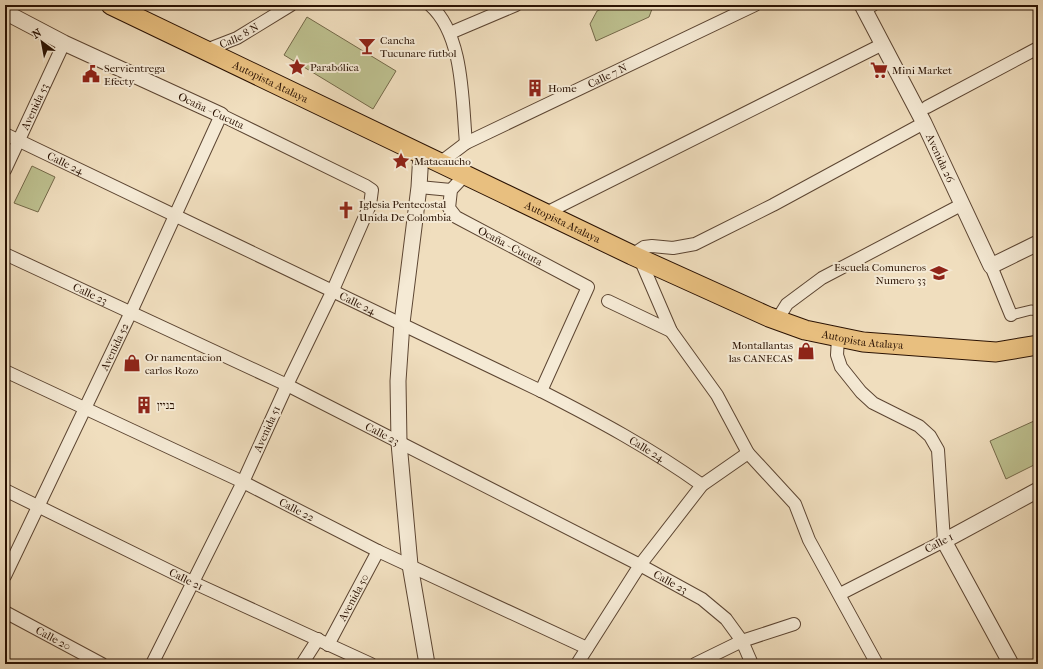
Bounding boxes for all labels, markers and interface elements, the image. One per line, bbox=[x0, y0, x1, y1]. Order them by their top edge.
street label: Calle 8 N bbox=[217, 20, 261, 51]
north arrow bbox=[22, 22, 62, 62]
text: N bbox=[30, 26, 44, 42]
place label: Cancha Tucunare futbol bbox=[380, 34, 456, 60]
bar icon: Cancha Tucunare futbol bbox=[357, 36, 377, 56]
street label: Autopista Atalaya bbox=[230, 57, 311, 106]
place icon: Parabólica bbox=[287, 57, 307, 77]
street label: Calle 7 N bbox=[585, 60, 630, 91]
supermarket icon: Mini Market bbox=[869, 60, 889, 80]
place label: Parabólica bbox=[310, 61, 360, 74]
place label: Servientrega Efecty bbox=[104, 62, 166, 88]
public building icon: Servientrega Efecty bbox=[81, 64, 101, 84]
place label: Mini Market bbox=[892, 64, 952, 77]
building icon: Home bbox=[525, 78, 545, 98]
street label: Avenida 53 bbox=[18, 81, 51, 133]
place label: Home bbox=[548, 82, 577, 95]
street label: Ocaña - Cucuta bbox=[176, 90, 247, 132]
street label: Avenida 26 bbox=[923, 131, 957, 185]
street label: Calle 24 bbox=[45, 149, 86, 177]
place icon: Matacaucho bbox=[391, 151, 411, 171]
place label: Matacaucho bbox=[414, 155, 471, 168]
place label: Iglesia Pentecostal Unida De Colombia bbox=[359, 198, 452, 224]
street label: Autopista Atalaya bbox=[522, 198, 603, 246]
church icon: Iglesia Pentecostal Unida De Colombia bbox=[336, 200, 356, 220]
street label: Ocaña - Cucuta bbox=[476, 223, 546, 269]
place label: Escuela Comuneros Numero 33 bbox=[834, 261, 926, 287]
school or university icon: Escuela Comuneros Numero 33 bbox=[929, 263, 949, 283]
street label: Calle 23 bbox=[71, 280, 110, 307]
street label: Calle 24 bbox=[337, 289, 378, 317]
street label: Avenida 52 bbox=[97, 321, 131, 374]
street label: Autopista Atalaya bbox=[820, 327, 905, 352]
place label: Montallantas las CANECAS bbox=[728, 339, 793, 365]
shop icon: Montallantas las CANECAS bbox=[796, 341, 816, 361]
place label: Or namentacion carlos Rozo bbox=[145, 351, 223, 377]
shop icon: Or namentacion carlos Rozo bbox=[122, 353, 142, 373]
building icon: בניין bbox=[134, 395, 154, 415]
place label: בניין bbox=[157, 399, 175, 412]
street label: Avenida 51 bbox=[251, 404, 283, 455]
street label: Calle 23 bbox=[363, 420, 402, 448]
street label: Calle 24 bbox=[627, 433, 667, 465]
street label: Calle 22 bbox=[277, 495, 317, 524]
street label: Calle 1 bbox=[923, 530, 955, 556]
street label: Calle 21 bbox=[167, 565, 205, 593]
street label: Calle 23 bbox=[651, 567, 690, 596]
street label: Avenida 50 bbox=[335, 572, 371, 624]
street label: Calle 20 bbox=[34, 623, 73, 653]

